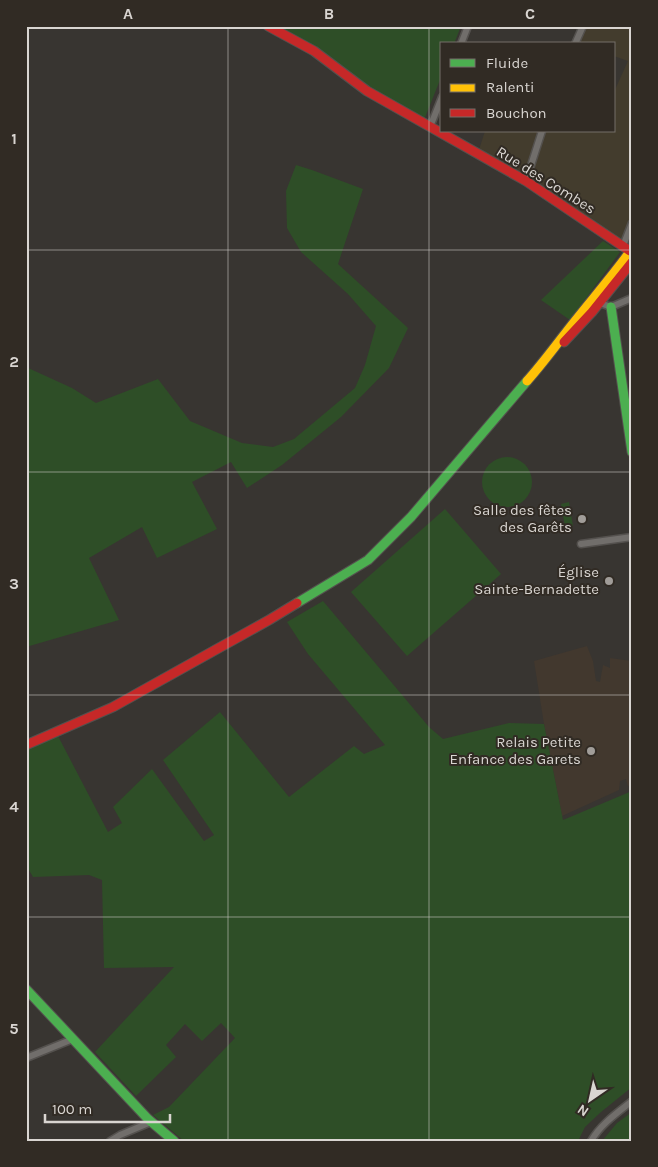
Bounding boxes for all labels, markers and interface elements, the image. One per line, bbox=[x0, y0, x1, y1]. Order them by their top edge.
text: A bbox=[123, 4, 133, 23]
text: B bbox=[324, 4, 334, 23]
text: C bbox=[525, 4, 535, 23]
legend bbox=[440, 42, 616, 132]
text: Fluide bbox=[486, 54, 528, 72]
text: Ralenti bbox=[486, 78, 535, 96]
text: Bouchon bbox=[486, 104, 547, 122]
text: 1 bbox=[11, 129, 17, 148]
street label: Rue des Combes bbox=[493, 142, 599, 218]
text: 2 bbox=[9, 352, 19, 371]
place label: Salle des fêtes des Garêts bbox=[473, 501, 572, 536]
marker: Salle des fêtes des Garêts bbox=[576, 513, 588, 525]
place label: Église Sainte-Bernadette bbox=[474, 563, 599, 598]
text: 3 bbox=[9, 574, 19, 593]
marker: Église Sainte-Bernadette bbox=[603, 575, 615, 587]
place label: Relais Petite Enfance des Garets bbox=[449, 733, 581, 768]
marker: Relais Petite Enfance des Garets bbox=[585, 745, 597, 757]
text: 4 bbox=[9, 797, 19, 816]
text: 5 bbox=[9, 1019, 19, 1038]
north arrow bbox=[566, 1074, 616, 1124]
scale bar bbox=[45, 1092, 170, 1124]
text: 100 m bbox=[52, 1100, 92, 1118]
text: N bbox=[574, 1101, 592, 1120]

